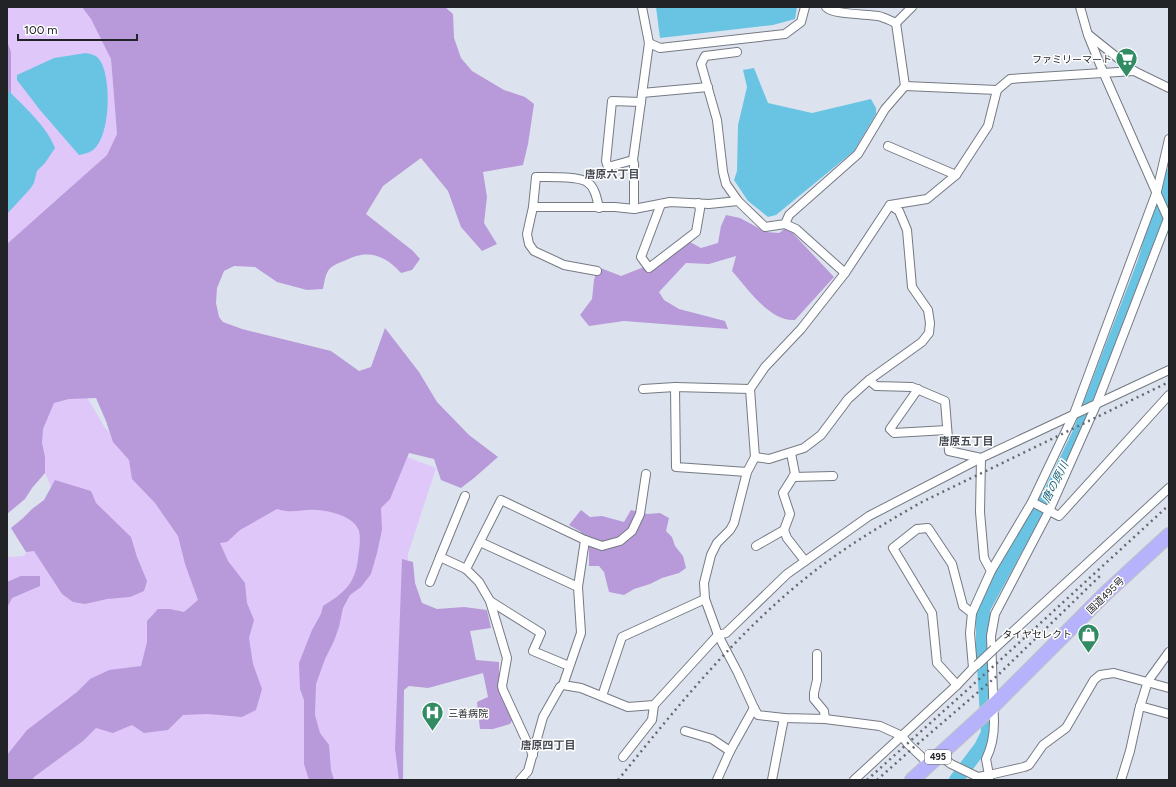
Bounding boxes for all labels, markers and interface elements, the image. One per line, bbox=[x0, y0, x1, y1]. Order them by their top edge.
scale bar bbox=[18, 16, 137, 42]
text: 100 m bbox=[24, 23, 58, 37]
supermarket icon: ファミリーマート bbox=[1114, 46, 1140, 79]
place label: ファミリーマート bbox=[1032, 53, 1112, 66]
district label: 唐原六丁目 bbox=[585, 168, 640, 181]
district label: 唐原五丁目 bbox=[939, 435, 994, 448]
water label: 唐の原川 bbox=[1040, 459, 1072, 505]
street label: 国道495号 bbox=[1084, 574, 1127, 617]
shop icon: タイヤセレクト bbox=[1075, 621, 1101, 654]
place label: タイヤセレクト bbox=[1002, 628, 1072, 641]
hospital icon: 三善病院 bbox=[420, 700, 446, 733]
place label: 三善病院 bbox=[448, 707, 488, 720]
district label: 唐原四丁目 bbox=[521, 739, 576, 752]
road number: 495 bbox=[925, 750, 951, 764]

